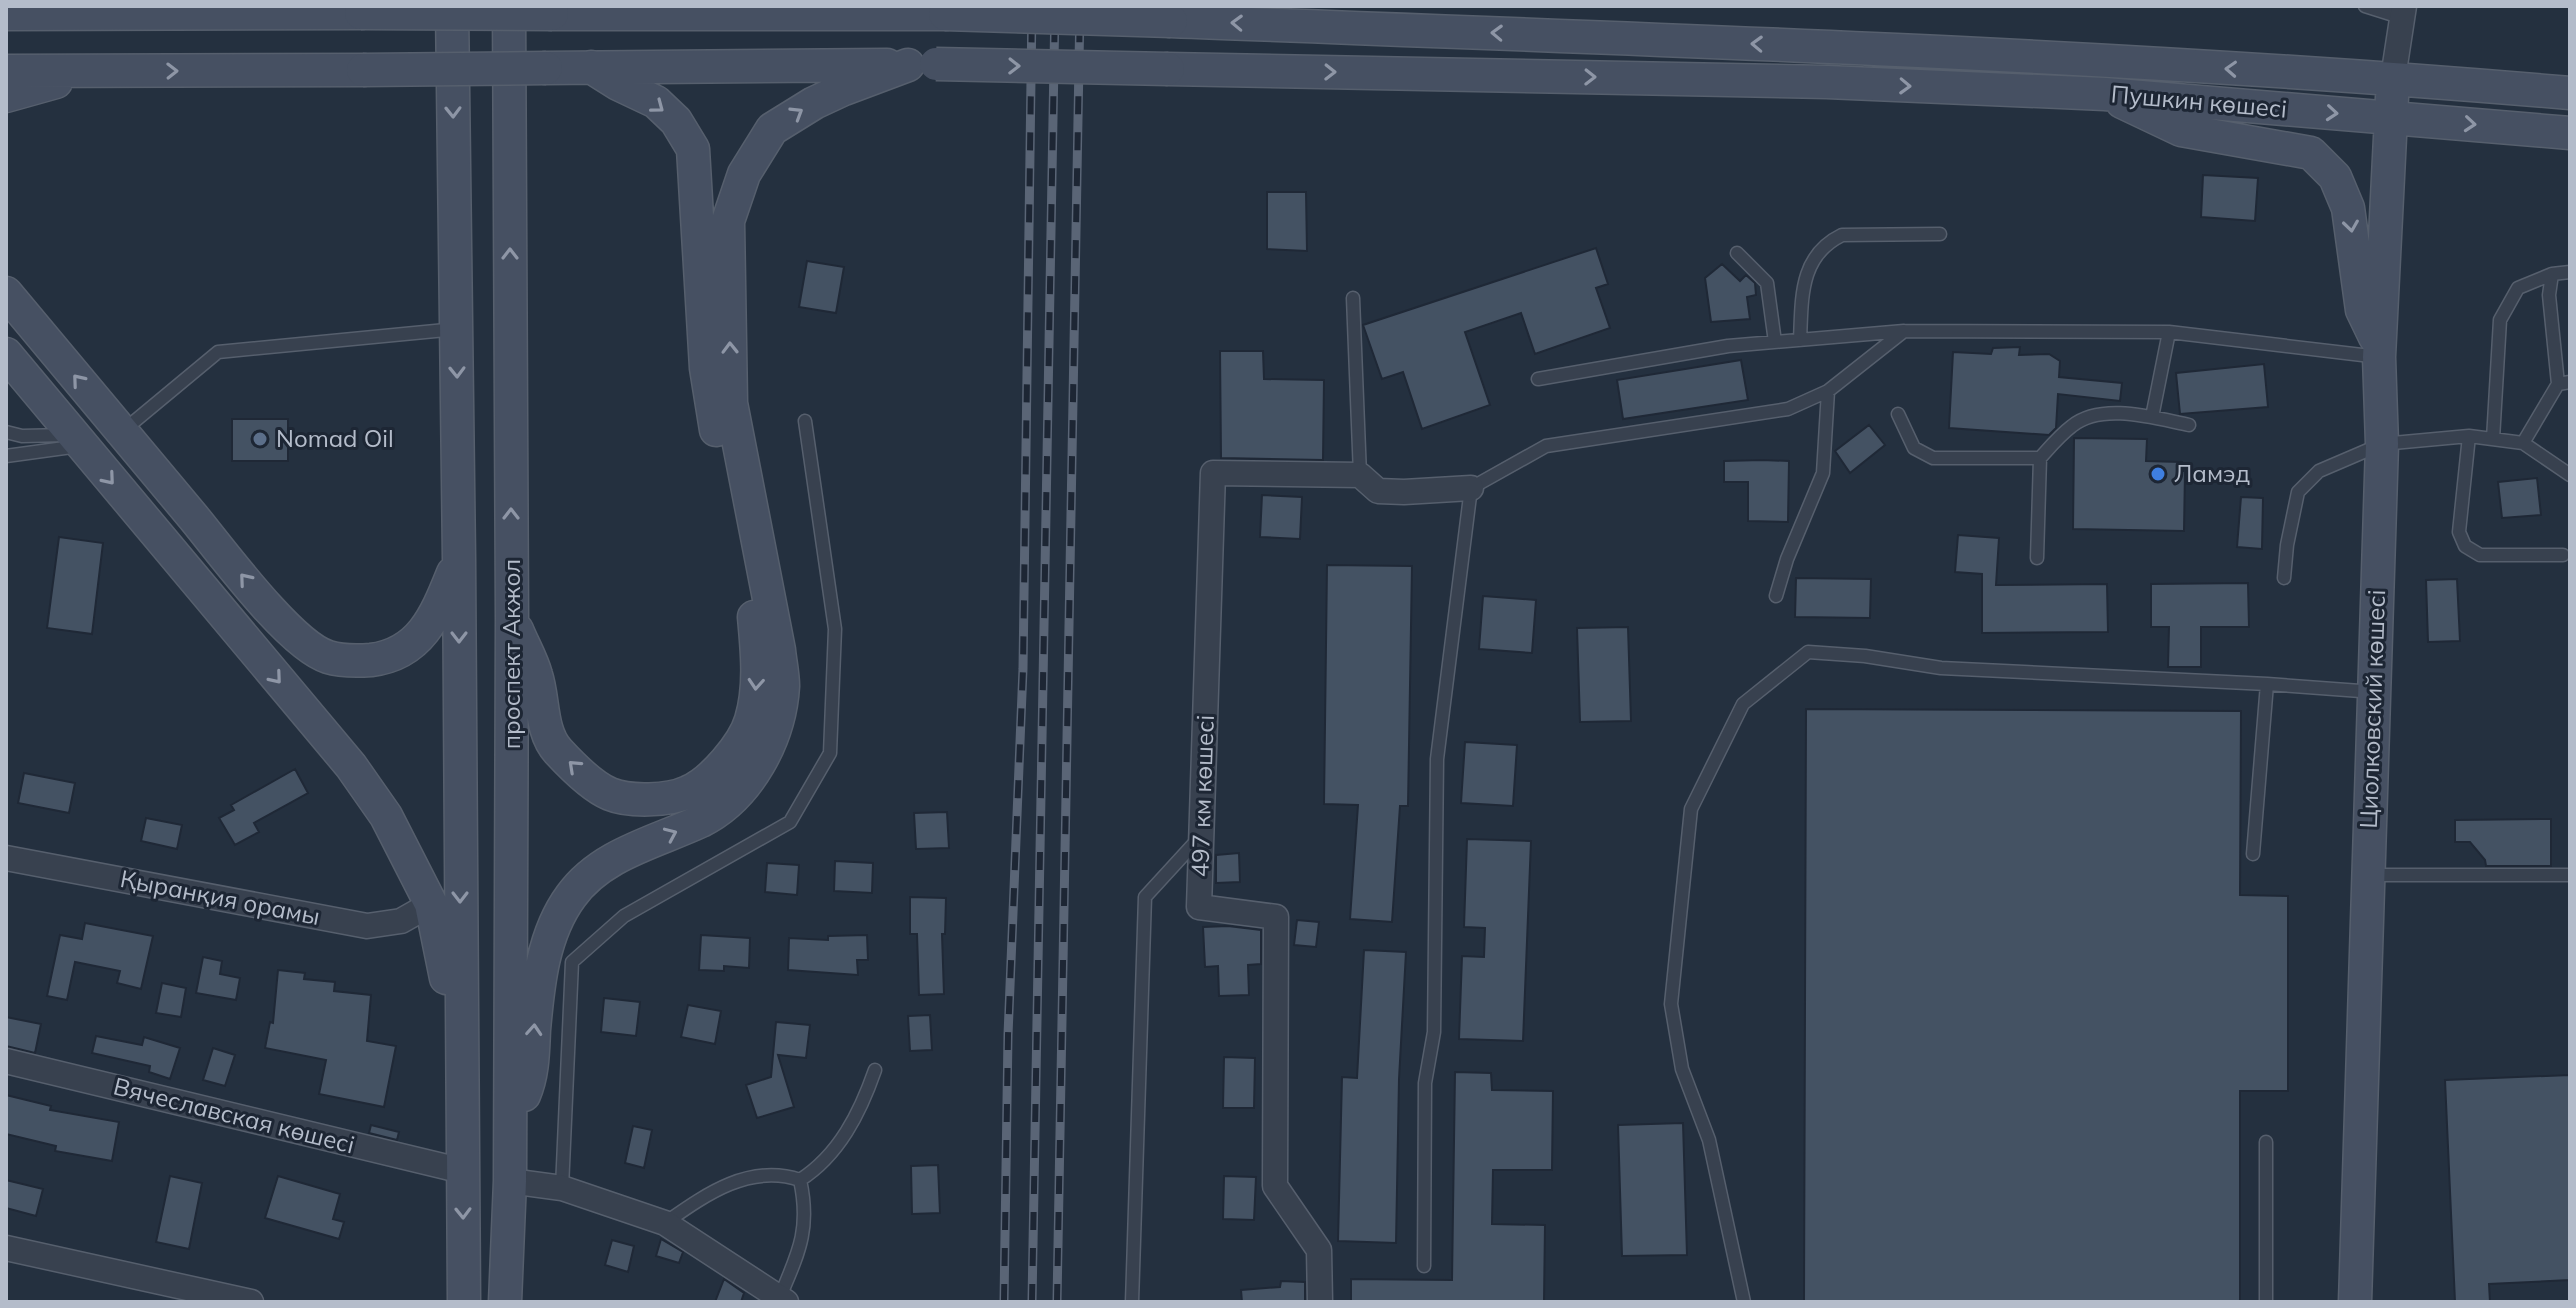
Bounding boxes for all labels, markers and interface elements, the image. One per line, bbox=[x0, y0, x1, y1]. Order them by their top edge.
one-way arrow bbox=[1230, 15, 1243, 32]
one-way arrow bbox=[1490, 25, 1503, 42]
one-way arrow bbox=[1750, 35, 1763, 52]
one-way arrow bbox=[1008, 57, 1021, 75]
one-way arrow bbox=[2224, 61, 2237, 78]
one-way arrow bbox=[166, 62, 179, 80]
one-way arrow bbox=[1324, 63, 1337, 81]
one-way arrow bbox=[1584, 69, 1597, 86]
one-way arrow bbox=[1899, 77, 1912, 94]
street label: Пушкин көшесі bbox=[2110, 78, 2288, 124]
one-way arrow bbox=[649, 97, 664, 111]
one-way arrow bbox=[2326, 104, 2339, 121]
one-way arrow bbox=[444, 106, 462, 119]
one-way arrow bbox=[789, 108, 803, 123]
one-way arrow bbox=[2464, 115, 2477, 132]
one-way arrow bbox=[2342, 220, 2359, 233]
one-way arrow bbox=[501, 247, 519, 260]
one-way arrow bbox=[721, 341, 739, 354]
one-way arrow bbox=[448, 366, 465, 379]
one-way arrow bbox=[73, 374, 88, 389]
place label: Nomad Oil bbox=[276, 423, 394, 453]
marker: Nomad Oil bbox=[251, 430, 269, 448]
place label: Ламэд bbox=[2174, 458, 2250, 488]
marker: Ламэд bbox=[2149, 465, 2167, 483]
one-way arrow bbox=[99, 469, 114, 484]
one-way arrow bbox=[503, 507, 520, 520]
street label: проспект Акжол bbox=[496, 559, 526, 749]
one-way arrow bbox=[240, 574, 255, 589]
street label: Циолковский көшесі bbox=[2353, 589, 2391, 829]
one-way arrow bbox=[450, 631, 468, 644]
one-way arrow bbox=[266, 668, 281, 683]
one-way arrow bbox=[748, 678, 765, 691]
street label: 497 км көшесі bbox=[1184, 714, 1220, 878]
one-way arrow bbox=[568, 761, 583, 775]
one-way arrow bbox=[662, 827, 677, 843]
street label: Қыранқия орамы bbox=[118, 863, 323, 931]
one-way arrow bbox=[451, 891, 469, 904]
one-way arrow bbox=[525, 1023, 542, 1036]
street label: Вячеславская көшесі bbox=[111, 1071, 358, 1160]
one-way arrow bbox=[454, 1207, 472, 1220]

